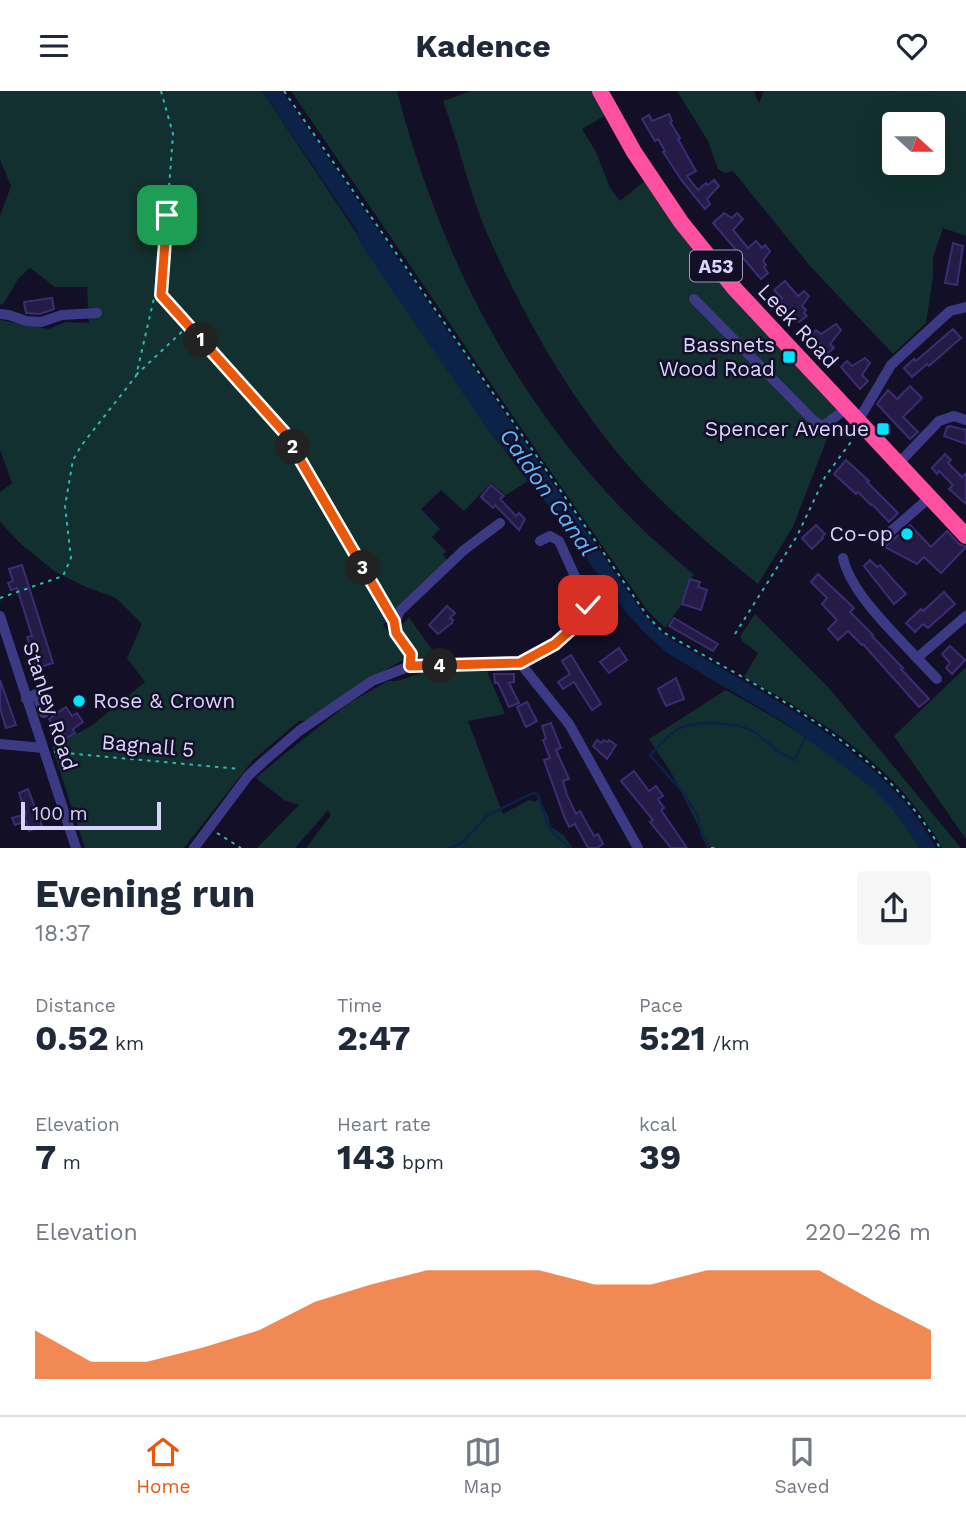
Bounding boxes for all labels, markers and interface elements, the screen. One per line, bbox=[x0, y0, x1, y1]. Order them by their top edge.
icon: menu bbox=[35, 27, 73, 65]
text: Kadence bbox=[415, 27, 551, 65]
icon: heart bbox=[893, 27, 931, 65]
north arrow bbox=[882, 112, 945, 175]
map controls bbox=[882, 112, 945, 175]
pin bbox=[137, 185, 197, 245]
icon: arrive bbox=[148, 196, 186, 234]
road number: A53 bbox=[690, 251, 742, 281]
street label: Leek Road bbox=[753, 278, 844, 373]
pin: 1 bbox=[184, 323, 218, 357]
text: 1 bbox=[196, 328, 205, 351]
place label: Bassnets Wood Road bbox=[659, 332, 775, 381]
marker: Bassnets Wood Road bbox=[781, 349, 797, 365]
place label: Spencer Avenue bbox=[705, 416, 869, 441]
marker: Spencer Avenue bbox=[875, 421, 891, 437]
water label: Caldon Canal bbox=[493, 423, 602, 562]
pin: 2 bbox=[276, 429, 310, 465]
text: 2 bbox=[287, 435, 298, 458]
place label: Co-op bbox=[830, 521, 893, 546]
marker: Co-op bbox=[899, 526, 915, 542]
pin: 3 bbox=[346, 551, 380, 585]
text: 3 bbox=[357, 556, 368, 579]
pin bbox=[558, 575, 618, 635]
icon: check bbox=[569, 586, 607, 624]
street label: Stanley Road bbox=[18, 638, 83, 773]
pin: 4 bbox=[422, 649, 458, 683]
text: 4 bbox=[433, 654, 446, 677]
place label: Rose & Crown bbox=[93, 688, 235, 713]
marker: Rose & Crown bbox=[71, 693, 87, 709]
street label: Bagnall 5 bbox=[101, 729, 196, 762]
scale bar bbox=[21, 799, 161, 831]
text: 100 m bbox=[32, 802, 88, 825]
button: share bbox=[857, 871, 931, 945]
text: Evening run bbox=[35, 872, 255, 916]
text: 18:37 bbox=[35, 920, 90, 947]
text: Distance bbox=[35, 994, 116, 1017]
text: Time bbox=[337, 994, 382, 1017]
text: Pace bbox=[639, 994, 683, 1017]
text: 0.52 bbox=[35, 1017, 109, 1059]
text: 2:47 bbox=[337, 1017, 411, 1059]
text: 5:21 bbox=[639, 1017, 706, 1059]
text: km bbox=[109, 1032, 144, 1055]
text: /km bbox=[706, 1032, 750, 1055]
text: Elevation bbox=[35, 1113, 120, 1136]
text: Heart rate bbox=[337, 1113, 431, 1136]
text: kcal bbox=[639, 1113, 677, 1136]
text: 7 bbox=[35, 1136, 56, 1178]
text: 143 bbox=[337, 1136, 395, 1178]
text: 39 bbox=[639, 1136, 681, 1178]
text: m bbox=[56, 1151, 81, 1174]
text: bpm bbox=[395, 1151, 444, 1174]
text: Elevation bbox=[35, 1219, 138, 1246]
text: 220–226 m bbox=[805, 1219, 931, 1246]
tab: Home bbox=[136, 1433, 191, 1498]
tab: Map bbox=[463, 1433, 502, 1498]
tab: Saved bbox=[774, 1433, 830, 1498]

